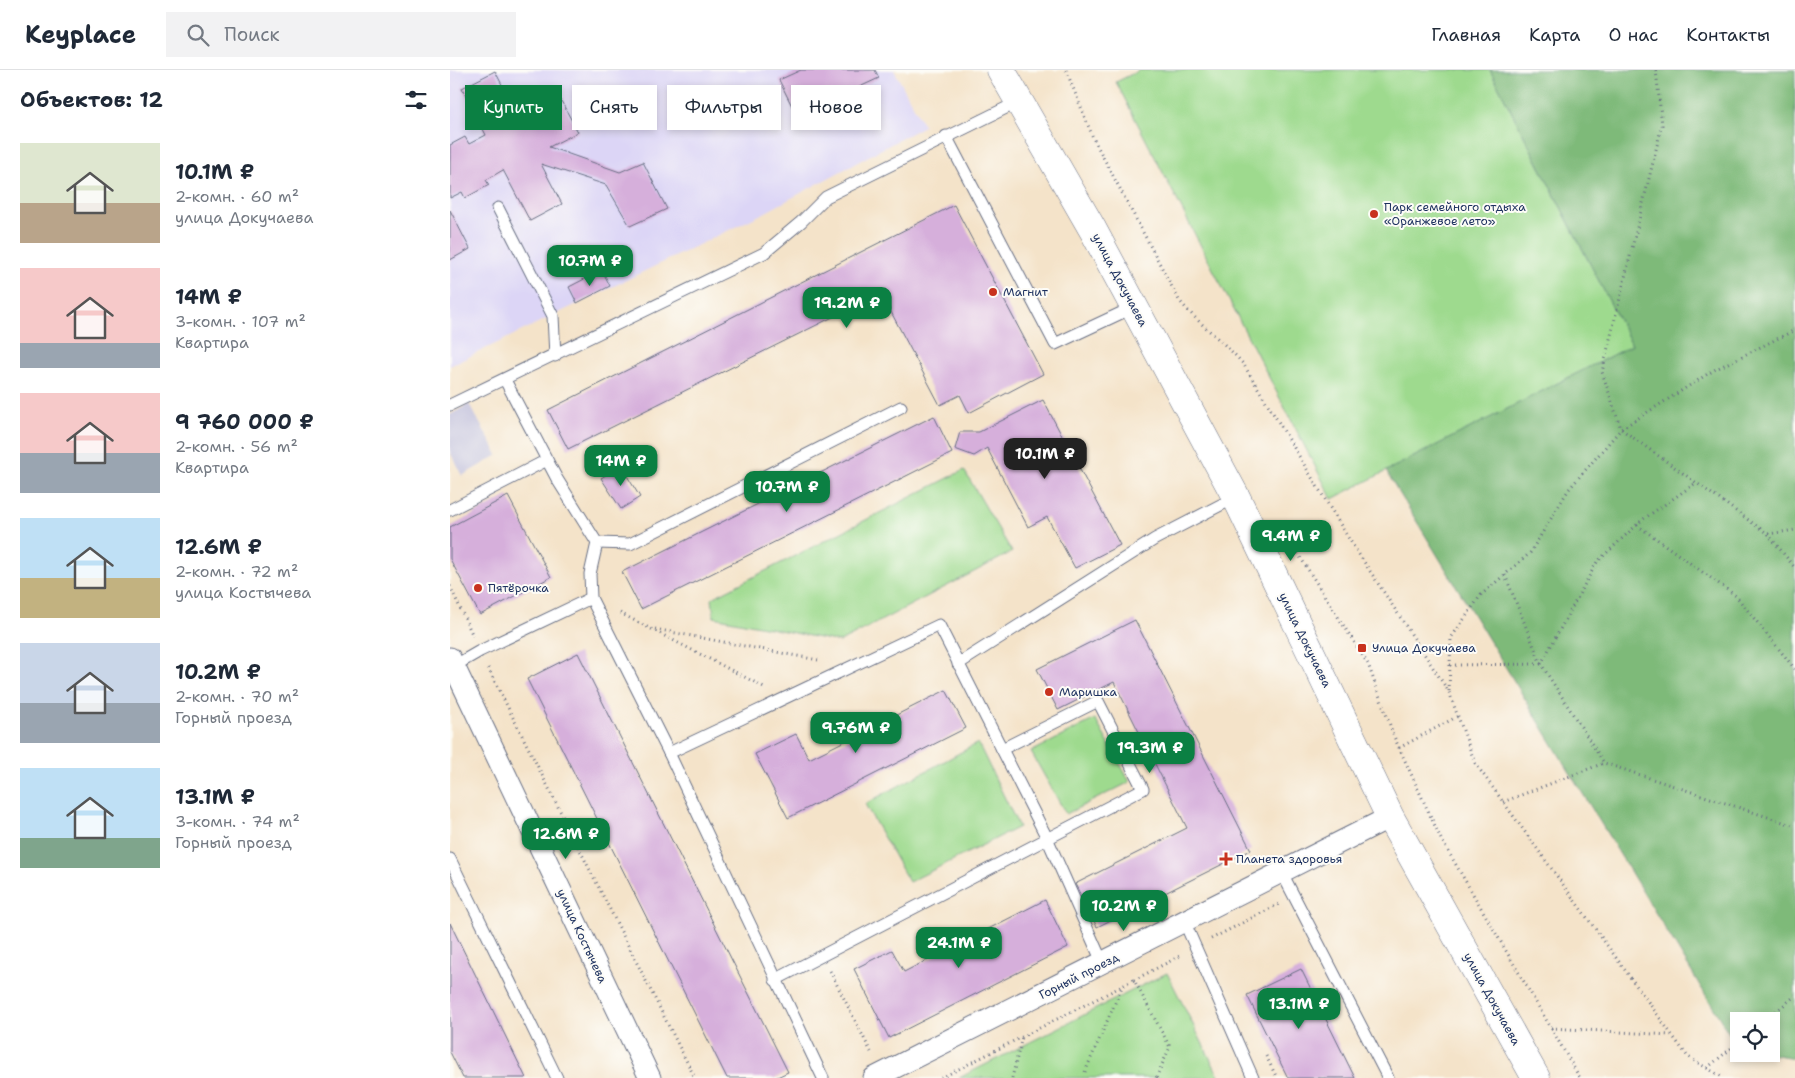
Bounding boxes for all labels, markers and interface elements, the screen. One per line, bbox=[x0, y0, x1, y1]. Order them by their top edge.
search box bbox=[166, 12, 516, 57]
text: Keyplace bbox=[25, 19, 136, 51]
icon: search bbox=[184, 21, 212, 49]
text: Поиск bbox=[224, 22, 280, 47]
text: Главная bbox=[1431, 23, 1501, 47]
text: Карта bbox=[1529, 23, 1581, 47]
text: О нас bbox=[1609, 23, 1658, 47]
text: Контакты bbox=[1686, 23, 1770, 47]
chip: Купить bbox=[465, 85, 562, 130]
chip: Снять bbox=[572, 85, 657, 130]
chip: Фильтры bbox=[667, 85, 781, 130]
chip: Новое bbox=[791, 85, 881, 130]
text: Объектов: 12 bbox=[20, 86, 163, 114]
icon: filters bbox=[402, 86, 430, 114]
text: 10.1M ₽ bbox=[175, 158, 254, 186]
icon: home bbox=[60, 163, 120, 223]
text: 2-комн. · 60 m² bbox=[175, 186, 299, 207]
place label: Парк семейного отдыха «Оранжевое лето» bbox=[1384, 199, 1526, 229]
text: улица Докучаева bbox=[175, 207, 313, 228]
marker: Парк семейного отдыха «Оранжевое лето» bbox=[1368, 208, 1380, 220]
street label: улица Докучаева bbox=[1089, 230, 1152, 330]
pin: 10.7M ₽ bbox=[544, 244, 636, 287]
text: 10.7M ₽ bbox=[558, 250, 622, 271]
text: 14M ₽ bbox=[175, 283, 242, 311]
place label: Магнит bbox=[1003, 284, 1049, 300]
pin: 19.2M ₽ bbox=[801, 286, 893, 329]
marker: Магнит bbox=[987, 286, 999, 298]
icon: home bbox=[60, 288, 120, 348]
text: 19.2M ₽ bbox=[814, 292, 880, 313]
text: 3-комн. · 107 m² bbox=[175, 311, 306, 332]
text: Квартира bbox=[175, 332, 249, 353]
text: 9 760 000 ₽ bbox=[175, 408, 314, 436]
icon: home bbox=[60, 413, 120, 473]
text: 2-комн. · 56 m² bbox=[175, 436, 298, 457]
pin: 10.1M ₽ bbox=[999, 438, 1091, 480]
text: 10.1M ₽ bbox=[1015, 443, 1075, 464]
pin: 14M ₽ bbox=[586, 444, 656, 487]
text: 14M ₽ bbox=[595, 450, 647, 471]
text: Квартира bbox=[175, 457, 249, 478]
pin: 10.7M ₽ bbox=[741, 470, 833, 513]
text: 10.7M ₽ bbox=[755, 476, 819, 497]
pin: 9.4M ₽ bbox=[1250, 520, 1332, 562]
text: 9.4M ₽ bbox=[1262, 525, 1320, 546]
text: 12.6M ₽ bbox=[175, 533, 262, 561]
icon: home bbox=[60, 538, 120, 598]
text: 2-комн. · 72 m² bbox=[175, 561, 298, 582]
place label: Пятёрочка bbox=[488, 580, 549, 596]
text: улица Костычева bbox=[175, 582, 311, 603]
marker: Пятёрочка bbox=[472, 582, 484, 594]
street label: улица Докучаева bbox=[1275, 590, 1335, 691]
place label: Улица Докучаева bbox=[1372, 640, 1476, 656]
marker: Улица Докучаева bbox=[1356, 642, 1368, 654]
text: 10.2M ₽ bbox=[175, 658, 261, 686]
icon: home bbox=[60, 663, 120, 723]
place label: Маришка bbox=[1059, 684, 1117, 700]
text: 2-комн. · 70 m² bbox=[175, 686, 299, 707]
marker: Маришка bbox=[1043, 686, 1055, 698]
text: Горный проезд bbox=[175, 707, 292, 728]
pin: 9.76M ₽ bbox=[810, 712, 902, 754]
text: 9.76M ₽ bbox=[821, 717, 891, 738]
pin: 19.3M ₽ bbox=[1104, 732, 1196, 774]
text: 19.3M ₽ bbox=[1117, 737, 1183, 758]
text: 13.1M ₽ bbox=[175, 783, 255, 811]
icon: home bbox=[60, 788, 120, 848]
text: 3-комн. · 74 m² bbox=[175, 811, 300, 832]
pin: 12.6M ₽ bbox=[520, 818, 612, 860]
text: 12.6M ₽ bbox=[533, 823, 599, 844]
text: Горный проезд bbox=[175, 832, 292, 853]
place label: Планета здоровья bbox=[1236, 851, 1342, 867]
marker: Планета здоровья bbox=[1220, 853, 1232, 865]
street label: улица Костычева bbox=[553, 886, 611, 986]
pin: 10.2M ₽ bbox=[1078, 890, 1170, 932]
text: 10.2M ₽ bbox=[1091, 895, 1157, 916]
pin: 24.1M ₽ bbox=[913, 926, 1005, 969]
text: 24.1M ₽ bbox=[927, 932, 991, 953]
street label: Горный проезд bbox=[1036, 949, 1122, 1003]
street label: улица Докучаева bbox=[1460, 950, 1524, 1049]
pin: 13.1M ₽ bbox=[1253, 988, 1345, 1030]
text: 13.1M ₽ bbox=[1268, 993, 1330, 1014]
map controls bbox=[1730, 1012, 1780, 1062]
button: locate bbox=[1730, 1012, 1780, 1062]

